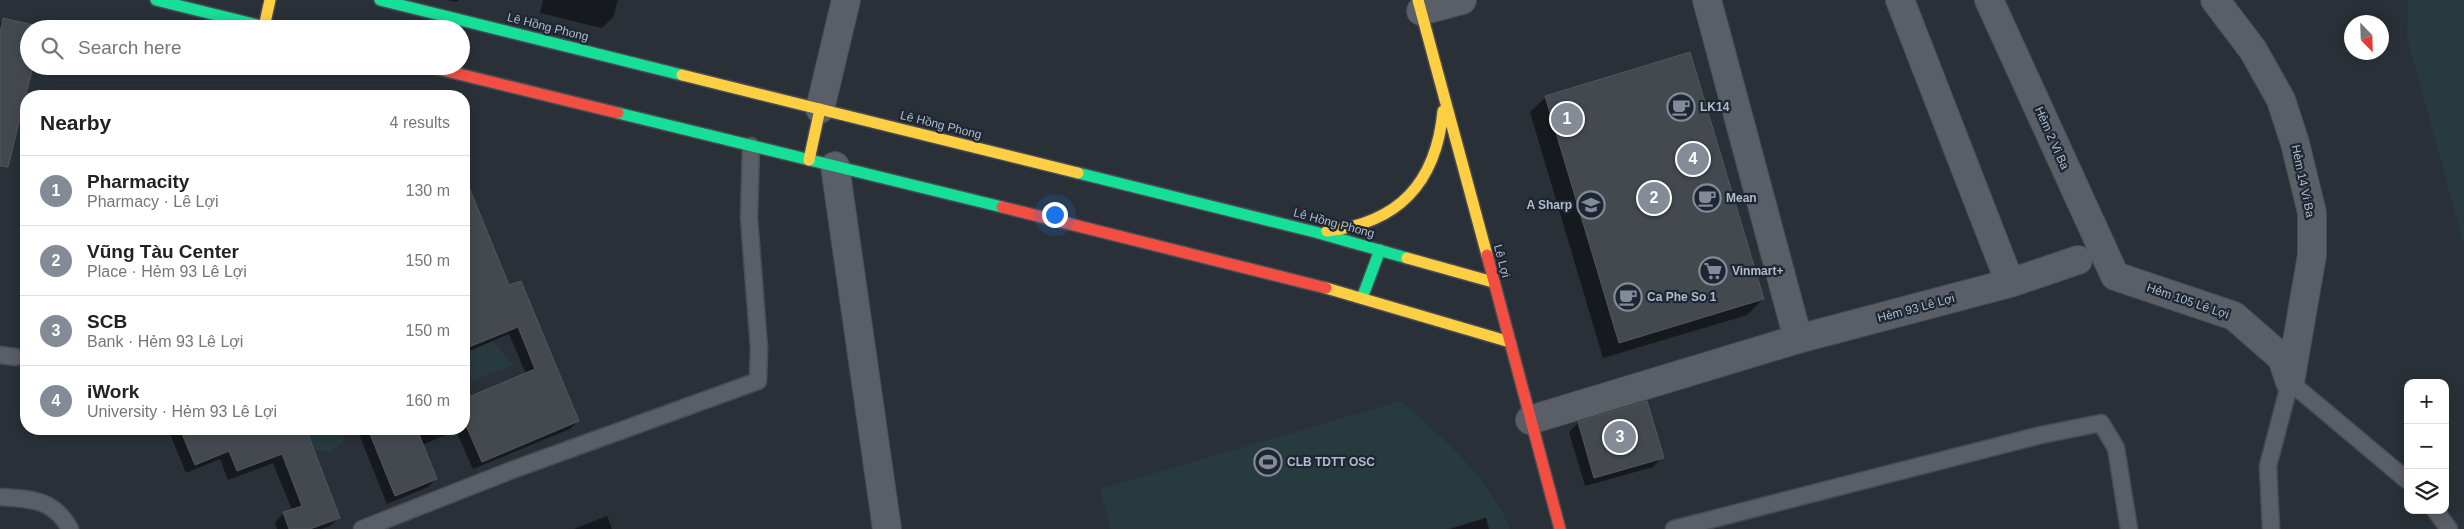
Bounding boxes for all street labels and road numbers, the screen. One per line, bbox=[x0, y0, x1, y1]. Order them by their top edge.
street label: Lê Hồng Phong bbox=[506, 10, 590, 44]
street label: Hẻm 2 Vi Ba bbox=[2032, 104, 2072, 172]
street label: Lê Hồng Phong bbox=[899, 108, 983, 142]
street label: Hẻm 14 Vi Ba bbox=[2288, 143, 2318, 219]
street label: Lê Hồng Phong bbox=[1292, 205, 1376, 241]
street label: Lê Lợi bbox=[1491, 243, 1513, 279]
street label: Hẻm 105 Lê Lợi bbox=[2145, 280, 2231, 322]
street label: Hẻm 93 Lê Lợi bbox=[1876, 291, 1956, 325]

